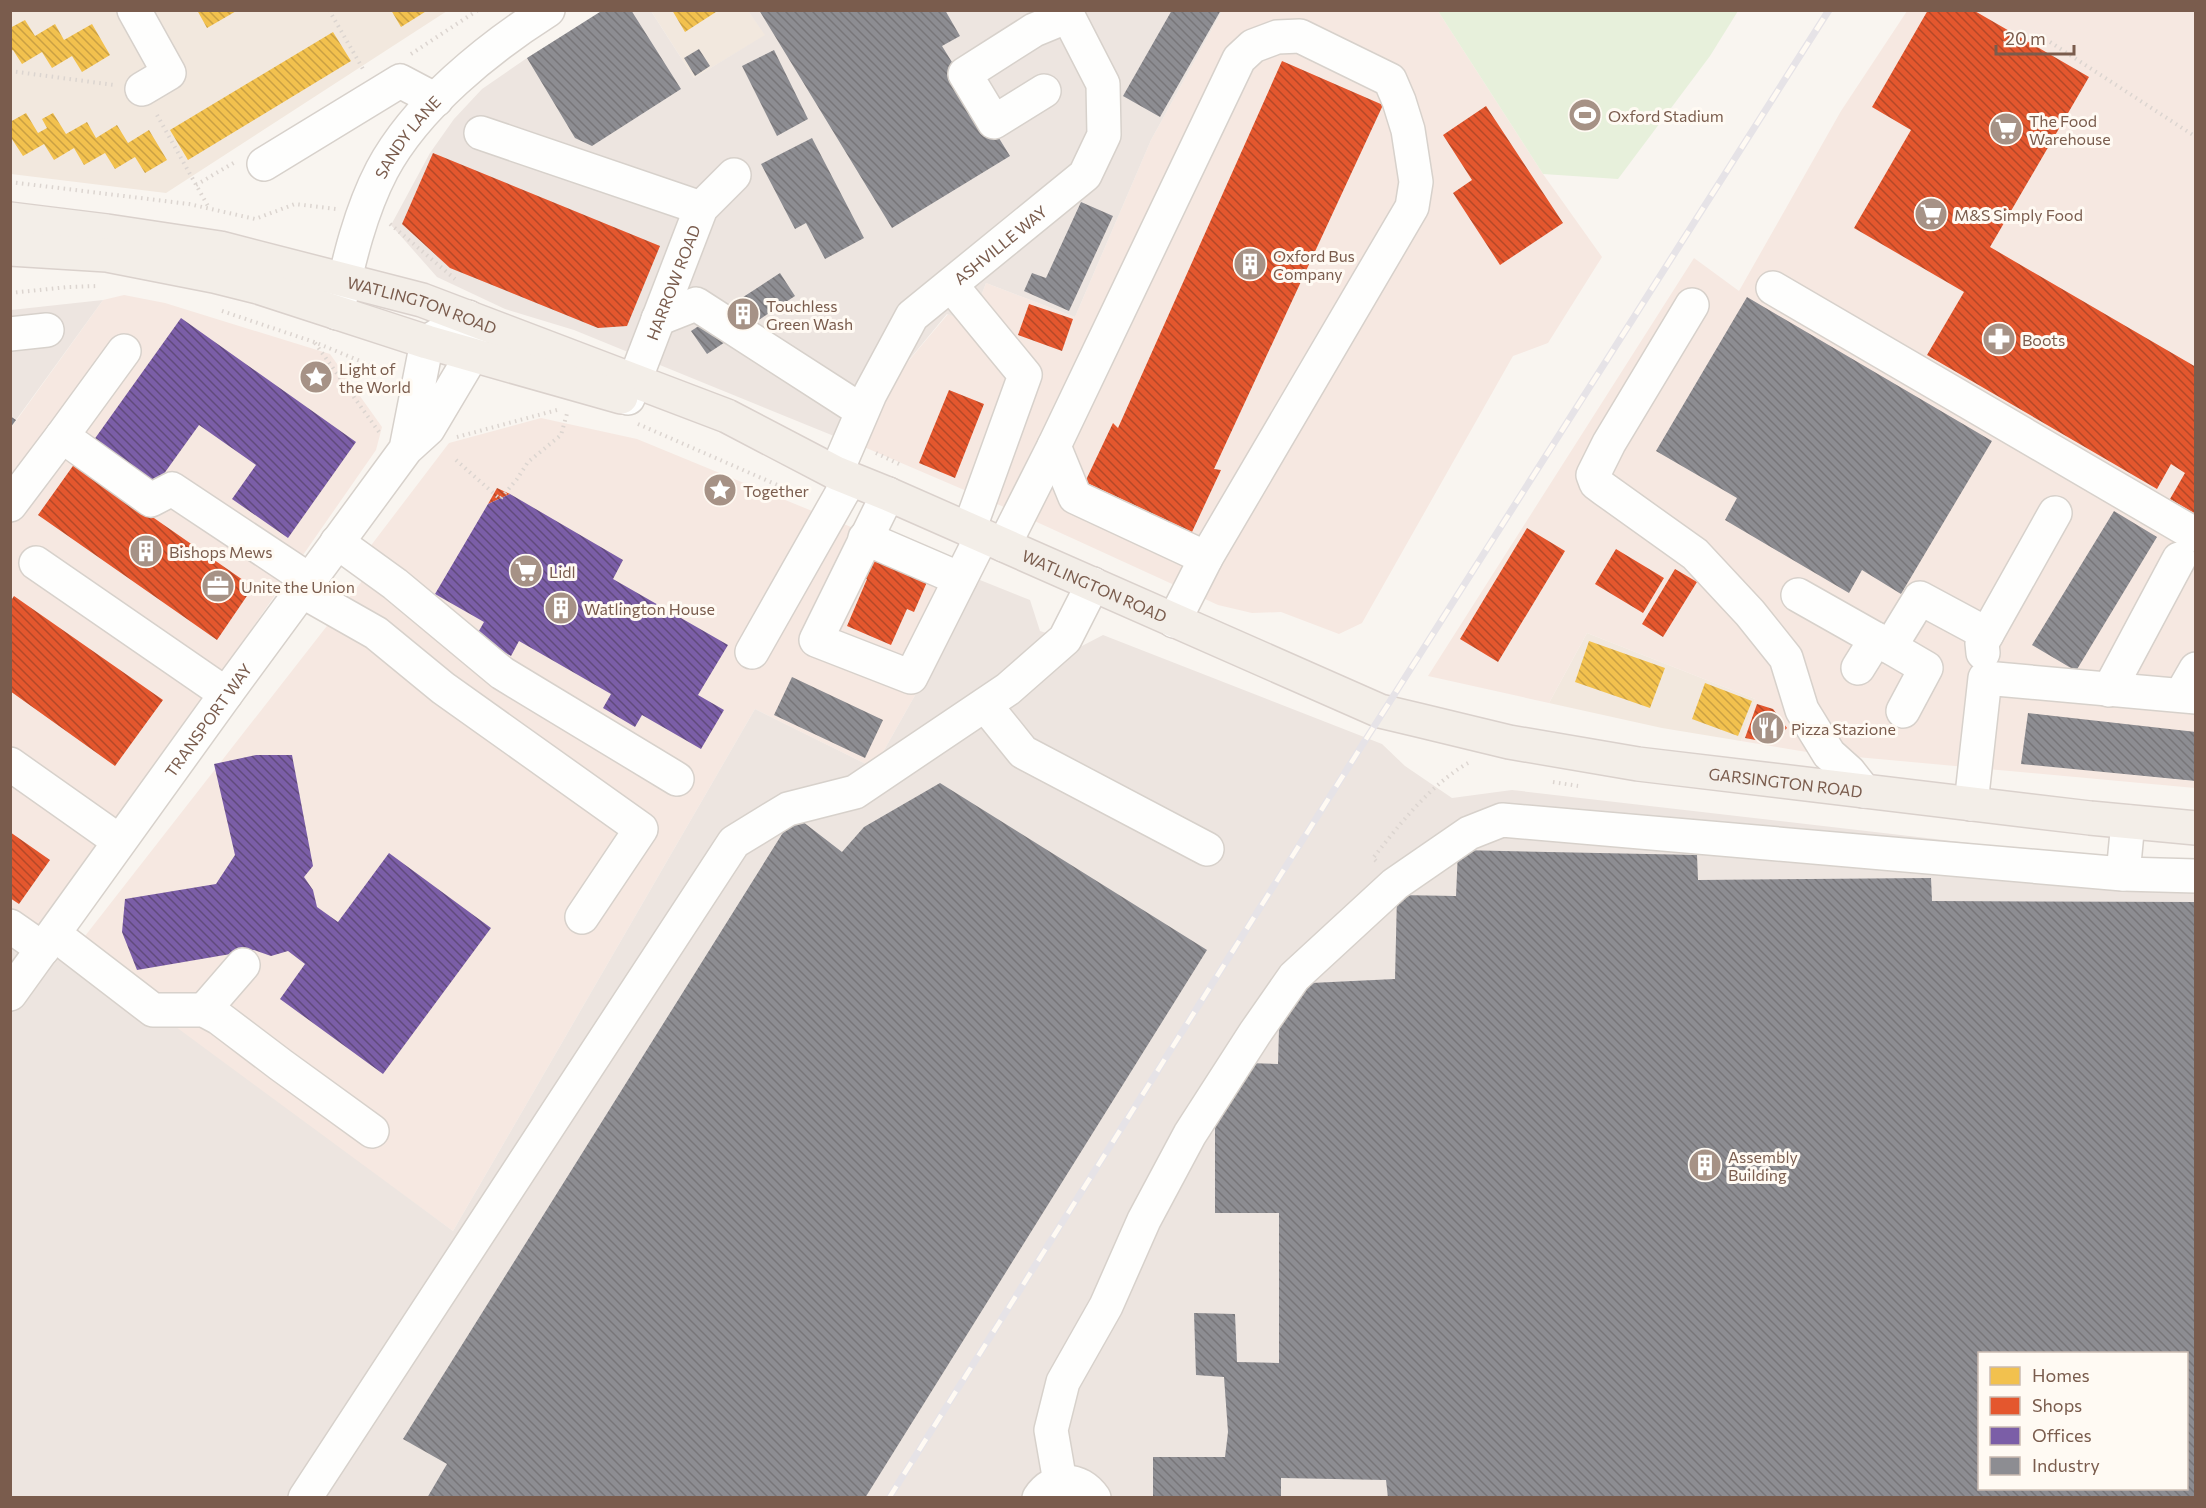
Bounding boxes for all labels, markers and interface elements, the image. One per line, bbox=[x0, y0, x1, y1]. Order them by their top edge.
scale bar bbox=[1996, 18, 2074, 56]
text: 20 m bbox=[2005, 27, 2046, 49]
street label: SANDY LANE bbox=[370, 91, 444, 181]
sports icon: Oxford Stadium bbox=[1567, 97, 1603, 133]
place label: Oxford Stadium bbox=[1608, 106, 1724, 125]
supermarket icon: The Food Warehouse bbox=[1988, 111, 2024, 147]
place label: The Food Warehouse bbox=[2029, 111, 2111, 148]
supermarket icon: M&S Simply Food bbox=[1913, 196, 1949, 232]
street label: ASHVILLE WAY bbox=[950, 201, 1051, 288]
place label: M&S Simply Food bbox=[1954, 205, 2083, 224]
street label: HARROW ROAD bbox=[642, 222, 703, 343]
building icon: Oxford Bus Company bbox=[1232, 246, 1268, 282]
place label: Oxford Bus Company bbox=[1273, 246, 1355, 283]
street label: WATLINGTON ROAD bbox=[345, 272, 500, 337]
building icon: Touchless Green Wash bbox=[725, 296, 761, 332]
place label: Touchless Green Wash bbox=[766, 296, 853, 333]
pharmacy icon: Boots bbox=[1981, 321, 2017, 357]
place label: Boots bbox=[2022, 330, 2065, 349]
place icon: Light of the World bbox=[298, 359, 334, 395]
place label: Light of the World bbox=[339, 359, 411, 396]
place icon: Together bbox=[702, 472, 738, 508]
place label: Together bbox=[743, 481, 810, 500]
building icon: Bishops Mews bbox=[128, 533, 164, 569]
place label: Bishops Mews bbox=[169, 542, 273, 561]
street label: WATLINGTON ROAD bbox=[1019, 545, 1170, 625]
supermarket icon: Lidl bbox=[508, 553, 544, 589]
place label: Lidl bbox=[549, 562, 576, 581]
office icon: Unite the Union bbox=[200, 568, 236, 604]
place label: Unite the Union bbox=[241, 577, 355, 596]
building icon: Watlington House bbox=[543, 590, 579, 626]
place label: Watlington House bbox=[584, 599, 715, 618]
street label: TRANSPORT WAY bbox=[160, 659, 255, 780]
restaurant icon: Pizza Stazione bbox=[1750, 710, 1786, 746]
place label: Pizza Stazione bbox=[1791, 719, 1896, 738]
street label: GARSINGTON ROAD bbox=[1708, 763, 1864, 800]
building icon: Assembly Building bbox=[1687, 1147, 1723, 1183]
place label: Assembly Building bbox=[1728, 1147, 1798, 1184]
legend bbox=[1978, 1352, 2188, 1490]
text: Homes bbox=[2032, 1364, 2090, 1386]
text: Shops bbox=[2032, 1394, 2082, 1416]
text: Offices bbox=[2032, 1424, 2092, 1446]
text: Industry bbox=[2032, 1454, 2100, 1476]

